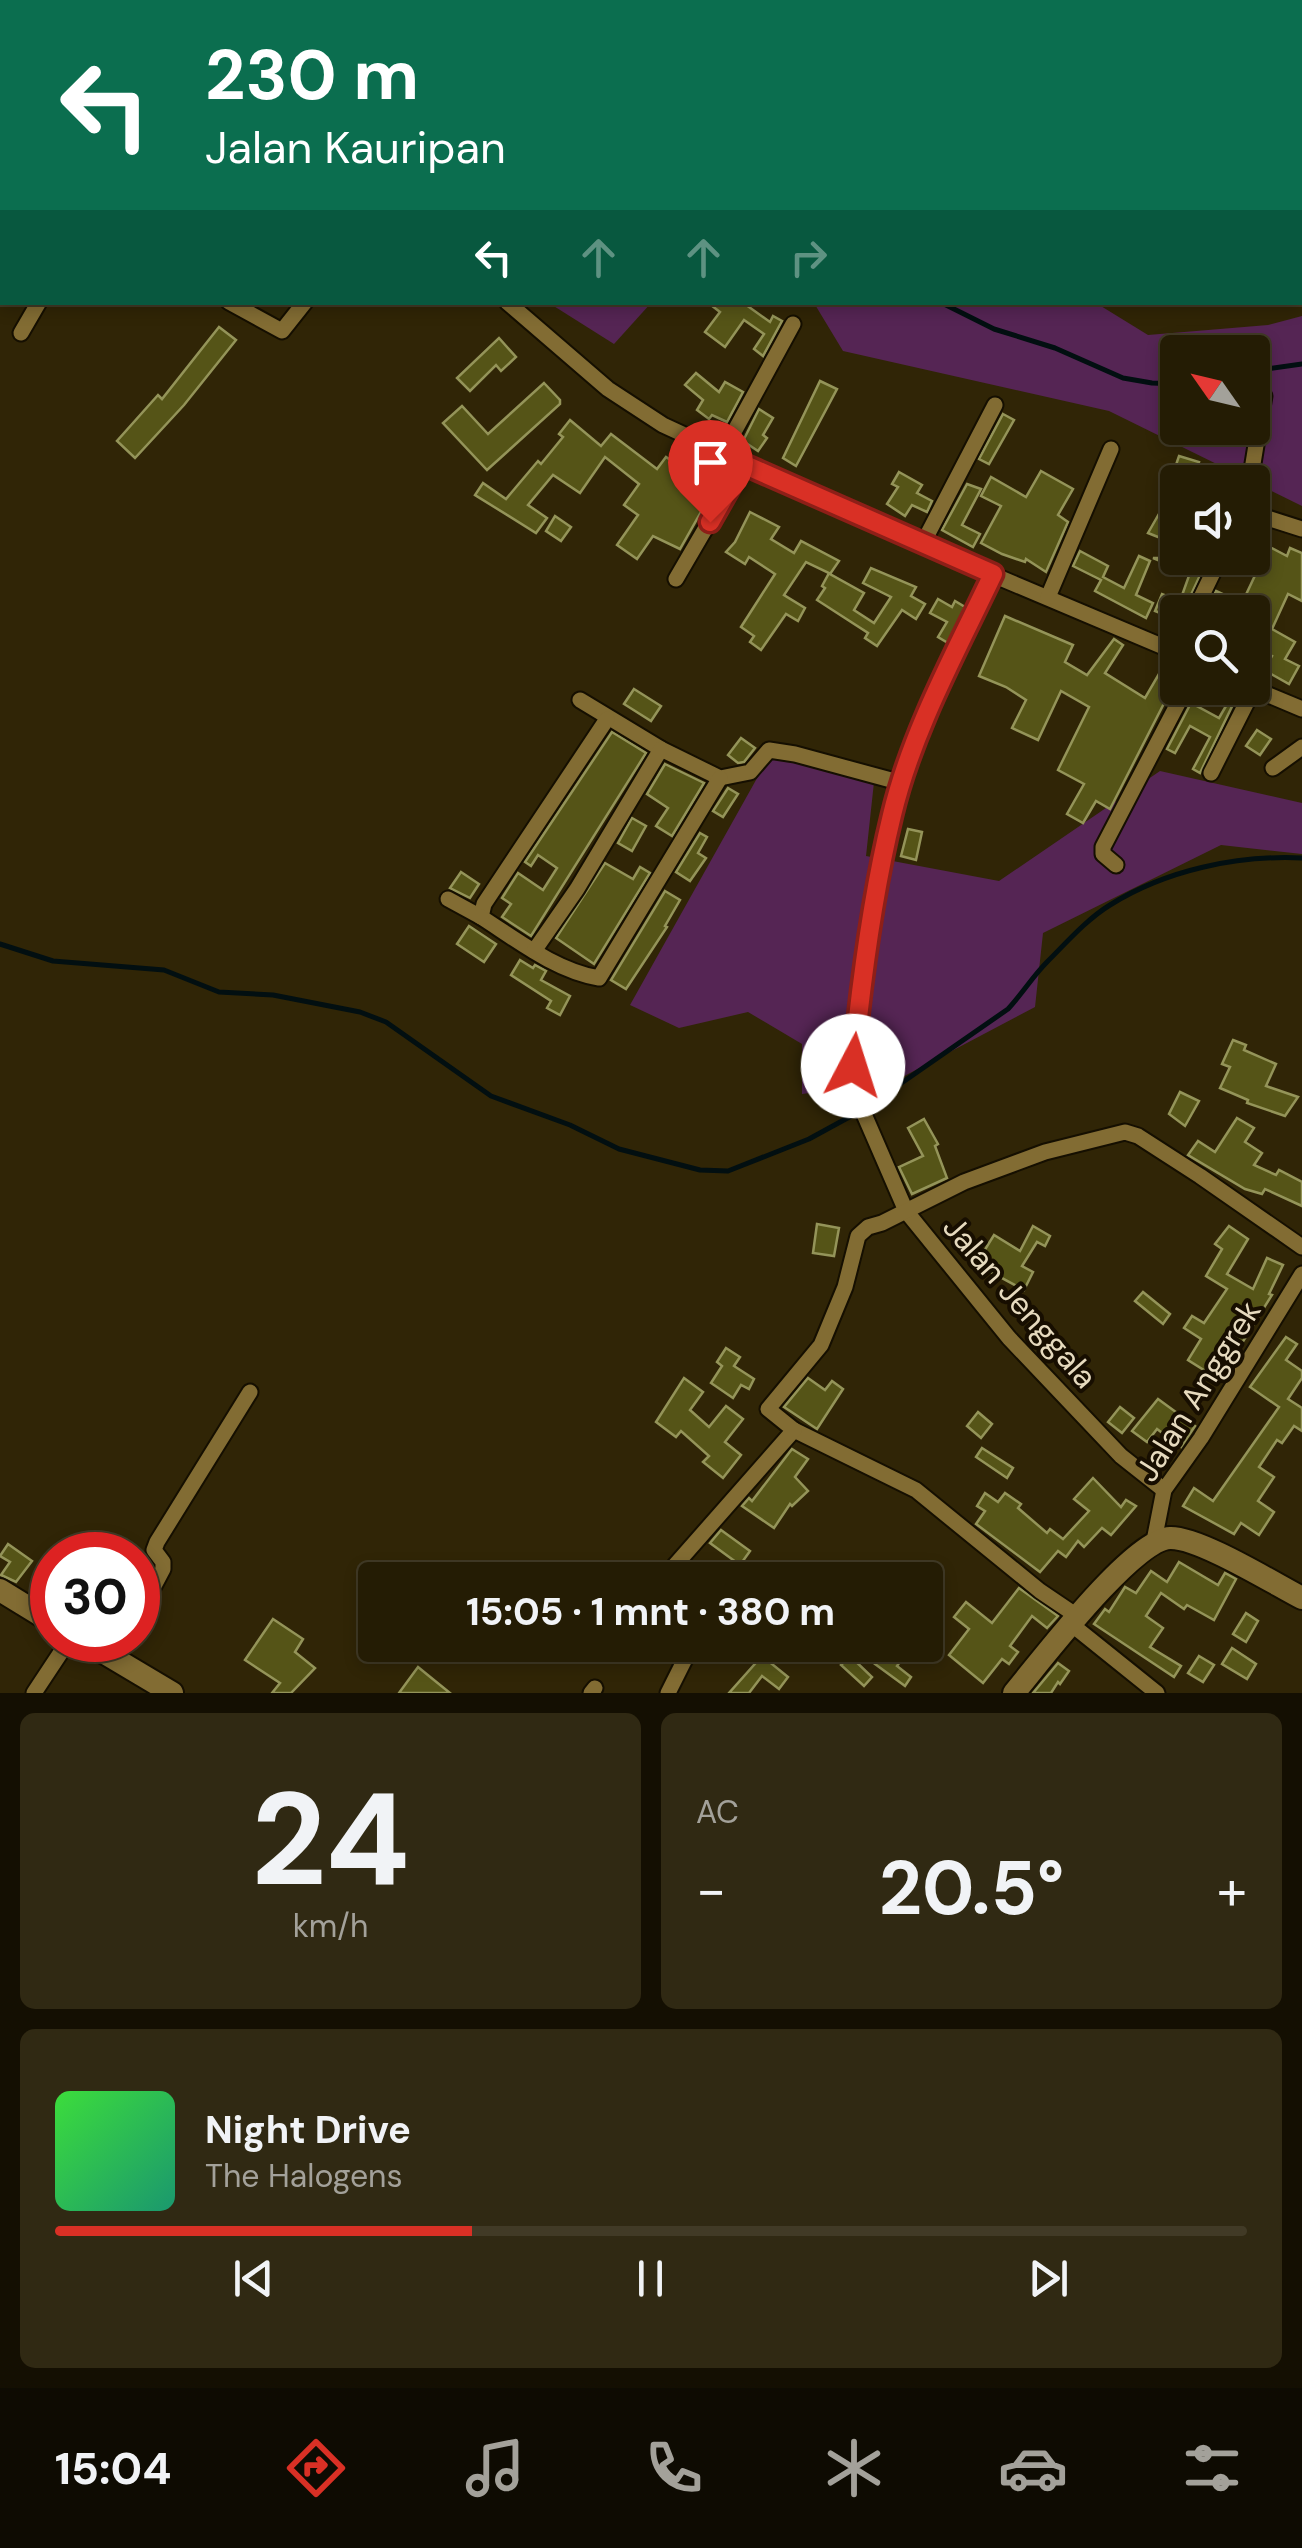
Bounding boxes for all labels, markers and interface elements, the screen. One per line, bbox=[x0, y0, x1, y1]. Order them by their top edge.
text: 230 m bbox=[205, 30, 419, 121]
icon: left bbox=[40, 40, 170, 170]
text: Jalan Kauripan bbox=[205, 118, 506, 177]
icon: left bbox=[466, 230, 521, 285]
icon: ahead bbox=[571, 230, 626, 285]
icon: ahead bbox=[676, 230, 731, 285]
icon: right bbox=[781, 230, 836, 285]
north arrow bbox=[1160, 335, 1270, 445]
map controls bbox=[1160, 335, 1270, 705]
pin bbox=[668, 420, 753, 523]
icon: arrive bbox=[683, 435, 738, 490]
button: sound bbox=[1160, 465, 1270, 575]
button: search bbox=[1160, 595, 1270, 705]
position arrow bbox=[801, 1014, 905, 1118]
street label: Jalan Jenggala bbox=[934, 1207, 1106, 1397]
street label: Jalan Anggrek bbox=[1126, 1293, 1270, 1489]
speed limit sign: 30 bbox=[30, 1532, 160, 1662]
text: 15:05 · 1 mnt · 380 m bbox=[466, 1587, 835, 1637]
text: 24 bbox=[251, 1755, 410, 1924]
text: AC bbox=[696, 1791, 739, 1833]
text: 20.5° bbox=[879, 1840, 1064, 1937]
text: − bbox=[696, 1854, 726, 1926]
text: + bbox=[1217, 1854, 1247, 1926]
text: km/h bbox=[293, 1905, 368, 1947]
text: Night Drive bbox=[205, 2105, 411, 2155]
text: The Halogens bbox=[205, 2155, 403, 2197]
icon: previous bbox=[226, 2251, 281, 2306]
icon: pause bbox=[623, 2251, 678, 2306]
icon: next bbox=[1021, 2251, 1076, 2306]
icon: directions bbox=[281, 2433, 351, 2503]
icon: music bbox=[460, 2433, 530, 2503]
icon: phone bbox=[639, 2433, 709, 2503]
icon: climate bbox=[819, 2433, 889, 2503]
icon: car bbox=[998, 2433, 1068, 2503]
icon: filters bbox=[1177, 2433, 1247, 2503]
text: 15:04 bbox=[55, 2439, 171, 2498]

